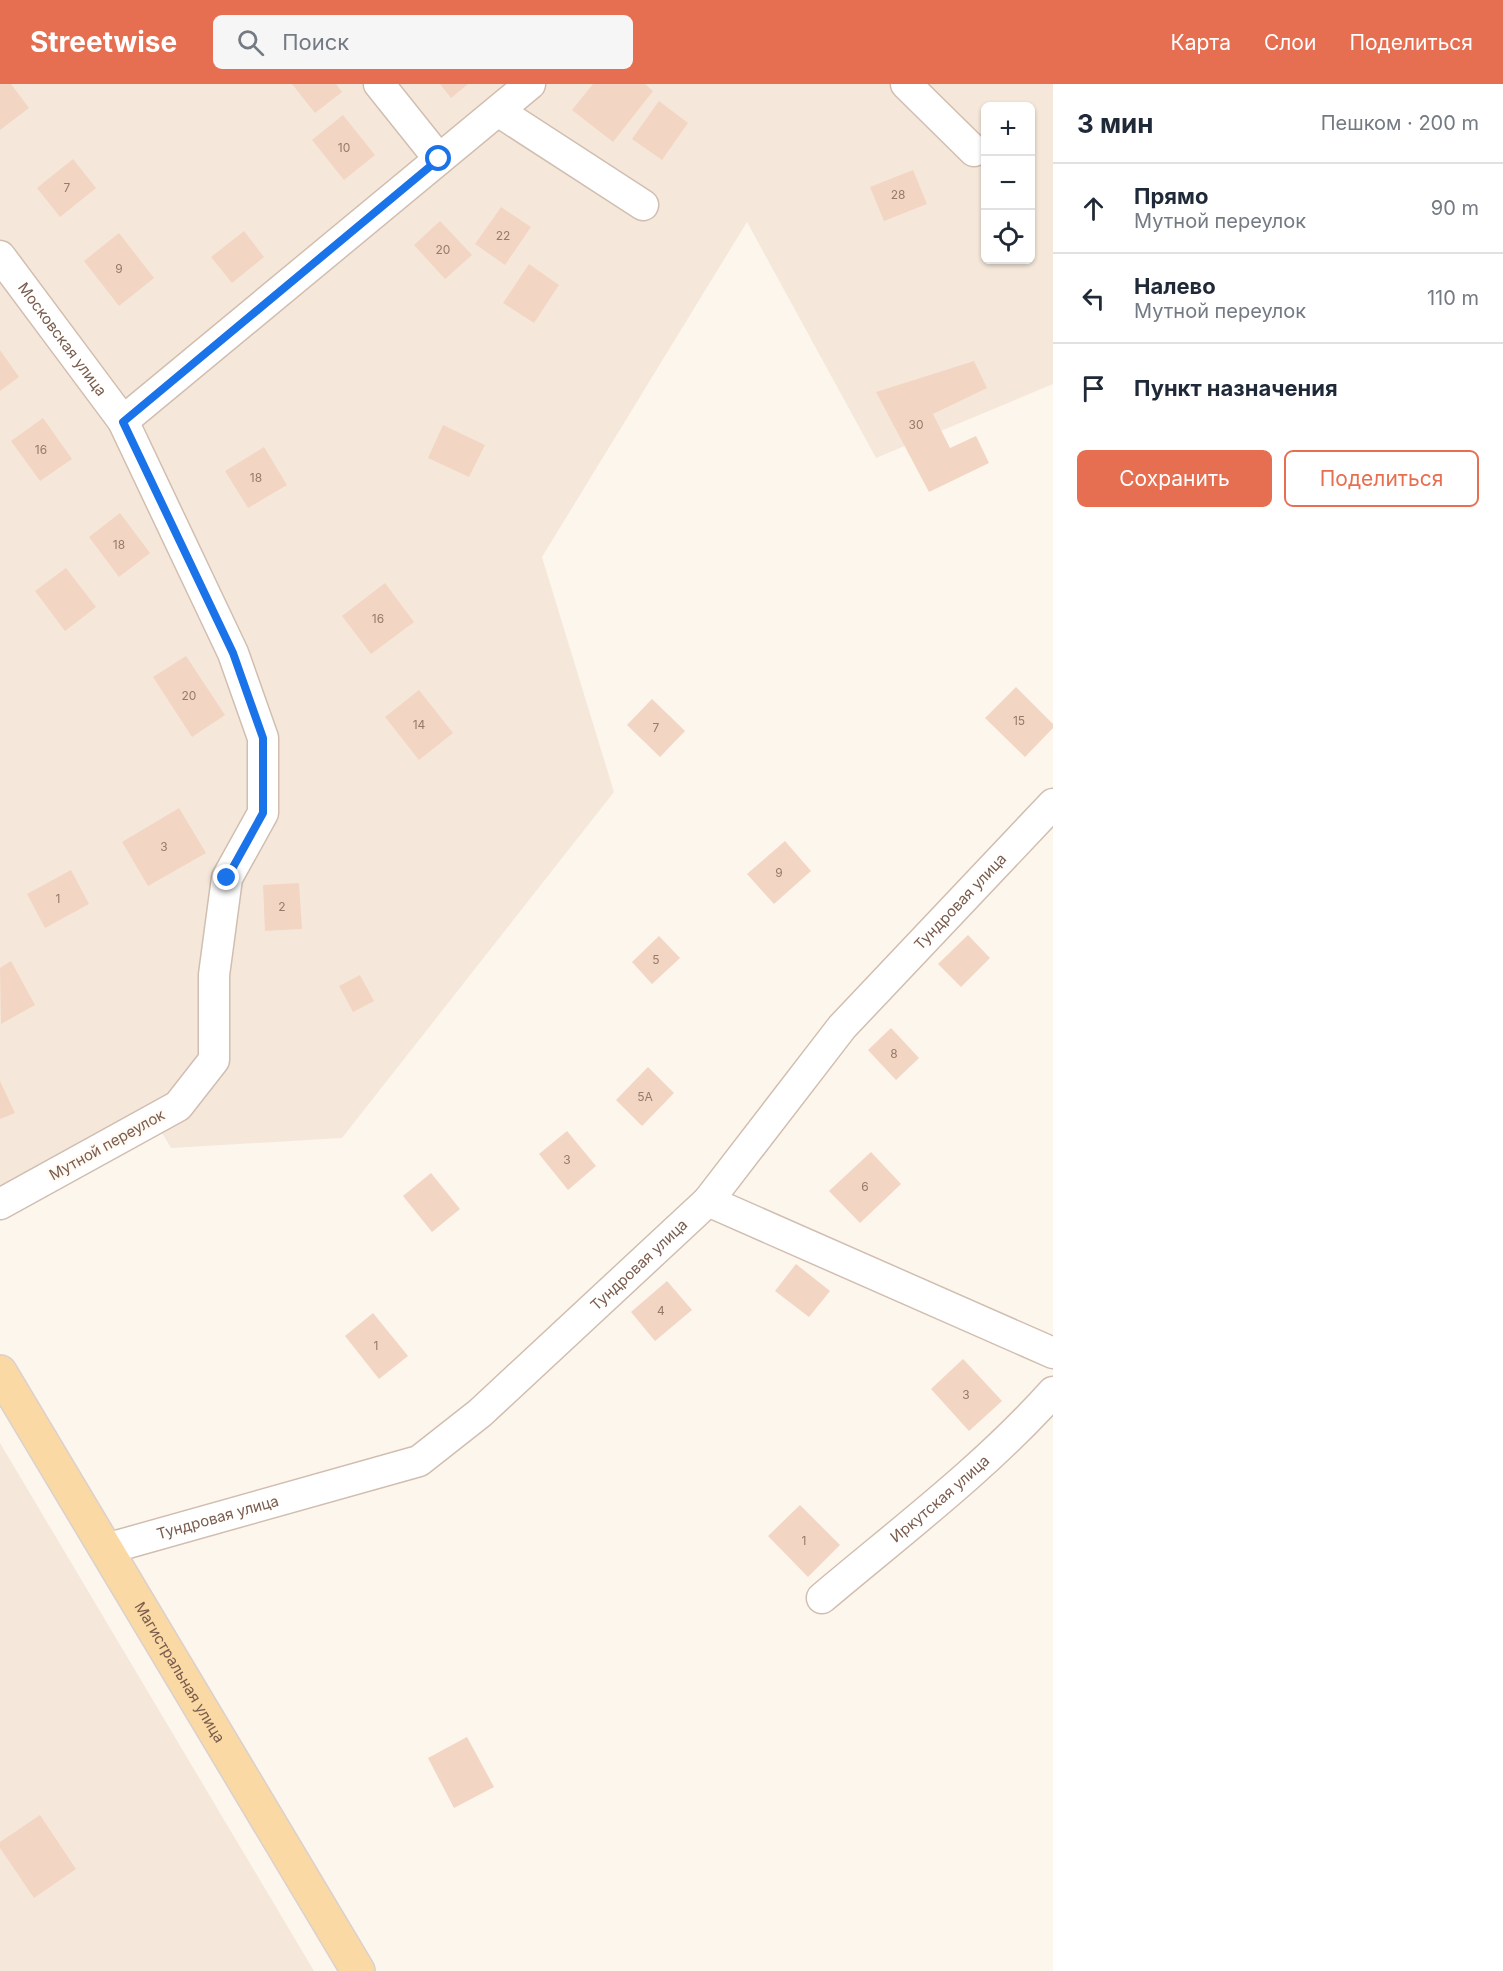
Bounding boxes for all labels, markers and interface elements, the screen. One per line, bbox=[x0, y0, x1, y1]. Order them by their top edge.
search box bbox=[213, 15, 633, 69]
text: Streetwise bbox=[30, 25, 177, 59]
icon: search bbox=[234, 26, 267, 59]
text: Поиск bbox=[282, 29, 349, 55]
text: Карта bbox=[1171, 30, 1231, 55]
text: Слои bbox=[1264, 30, 1316, 55]
text: Поделиться bbox=[1349, 30, 1473, 55]
map controls bbox=[981, 102, 1035, 264]
button: + bbox=[981, 102, 1035, 156]
text: 3 мин bbox=[1077, 108, 1153, 139]
text: Пешком · 200 m bbox=[1321, 111, 1479, 135]
house number: 10 bbox=[338, 140, 350, 155]
route start bbox=[425, 145, 451, 171]
button: − bbox=[981, 156, 1035, 210]
house number: 7 bbox=[64, 180, 71, 195]
text: Прямо bbox=[1134, 183, 1208, 209]
house number: 28 bbox=[891, 187, 905, 202]
icon: ahead bbox=[1077, 192, 1110, 225]
text: 90 m bbox=[1431, 196, 1479, 220]
text: Мутной переулок bbox=[1134, 209, 1306, 233]
button: locate bbox=[981, 210, 1035, 264]
house number: 22 bbox=[496, 228, 510, 243]
house number: 20 bbox=[436, 242, 450, 257]
house number: 9 bbox=[115, 261, 123, 276]
text: Налево bbox=[1134, 273, 1216, 299]
street label: Московская улица bbox=[14, 279, 111, 400]
icon: left bbox=[1077, 282, 1110, 315]
text: 110 m bbox=[1427, 286, 1479, 310]
text: Мутной переулок bbox=[1134, 299, 1306, 323]
icon: arrive bbox=[1077, 372, 1110, 405]
text: Пункт назначения bbox=[1134, 375, 1338, 401]
house number: 30 bbox=[909, 417, 923, 432]
house number: 16 bbox=[35, 442, 47, 457]
button: Сохранить bbox=[1077, 450, 1272, 507]
button: Поделиться bbox=[1284, 450, 1479, 507]
house number: 18 bbox=[250, 470, 262, 485]
house number: 18 bbox=[113, 537, 125, 552]
house number: 16 bbox=[372, 611, 384, 626]
house number: 20 bbox=[182, 688, 196, 703]
house number: 15 bbox=[1013, 713, 1025, 728]
house number: 14 bbox=[413, 717, 426, 732]
house number: 7 bbox=[653, 720, 660, 735]
house number: 3 bbox=[160, 839, 168, 854]
street label: Тундровая улица bbox=[910, 849, 1010, 954]
route end bbox=[213, 864, 239, 890]
house number: 9 bbox=[775, 865, 783, 880]
house number: 1 bbox=[56, 891, 60, 906]
house number: 2 bbox=[278, 899, 286, 914]
house number: 5 bbox=[652, 952, 660, 967]
house number: 8 bbox=[890, 1046, 898, 1061]
house number: 5А bbox=[637, 1089, 653, 1104]
street label: Мутной переулок bbox=[46, 1105, 168, 1184]
house number: 3 bbox=[563, 1152, 571, 1167]
house number: 6 bbox=[861, 1179, 869, 1194]
street label: Тундровая улица bbox=[586, 1215, 691, 1314]
house number: 4 bbox=[657, 1303, 665, 1318]
house number: 1 bbox=[374, 1338, 378, 1353]
house number: 3 bbox=[962, 1387, 970, 1402]
street label: Иркутская улица bbox=[886, 1451, 993, 1546]
street label: Тундровая улица bbox=[154, 1491, 281, 1543]
house number: 1 bbox=[802, 1533, 806, 1548]
street label: Магистральная улица bbox=[131, 1598, 229, 1746]

